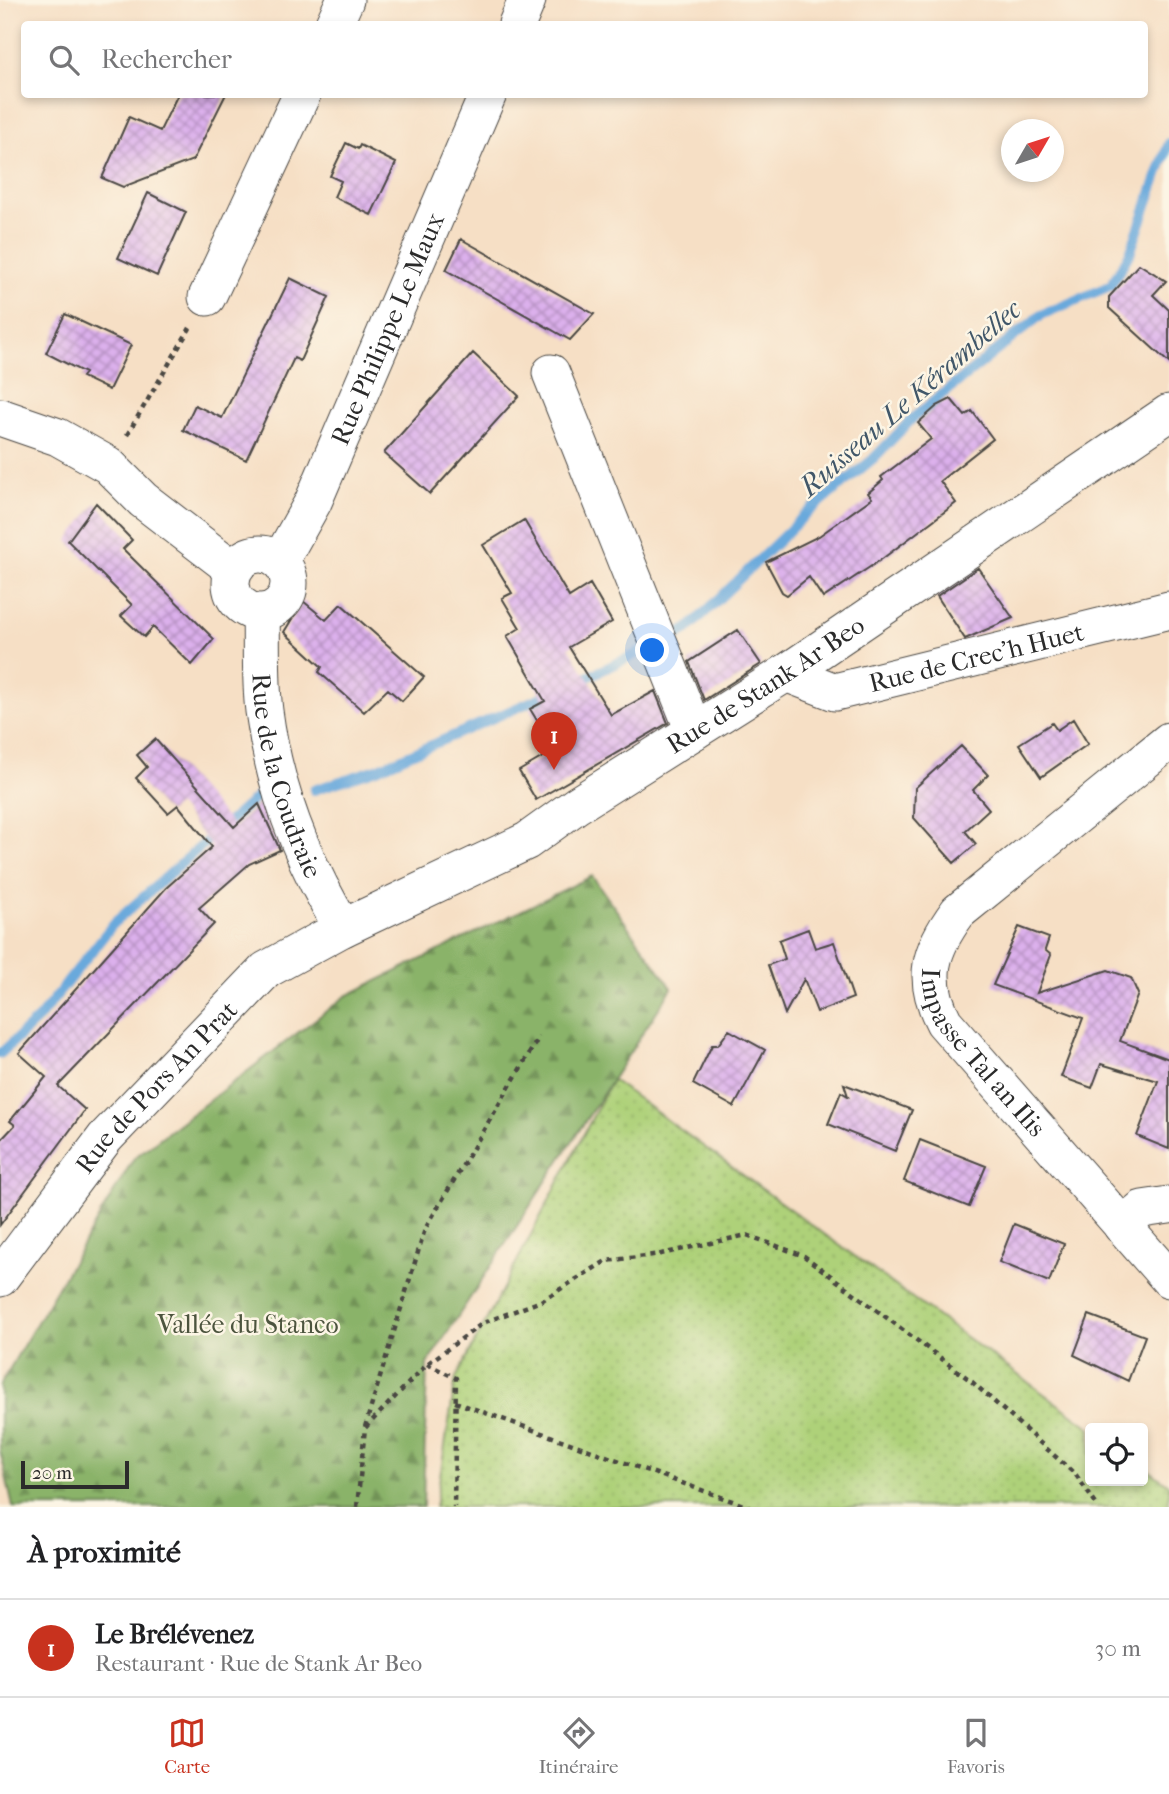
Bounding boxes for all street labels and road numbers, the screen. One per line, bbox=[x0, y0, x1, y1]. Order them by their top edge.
street label: Rue Philippe Le Maux bbox=[324, 208, 451, 450]
street label: Rue de Stank Ar Beo bbox=[661, 609, 870, 760]
street label: Rue de Crec'h Huet bbox=[866, 616, 1088, 699]
street label: Rue de la Coudraie bbox=[246, 673, 329, 883]
street label: Impasse Tal an Ilis bbox=[915, 967, 1053, 1143]
street label: Rue de Pors An Prat bbox=[69, 994, 244, 1179]

